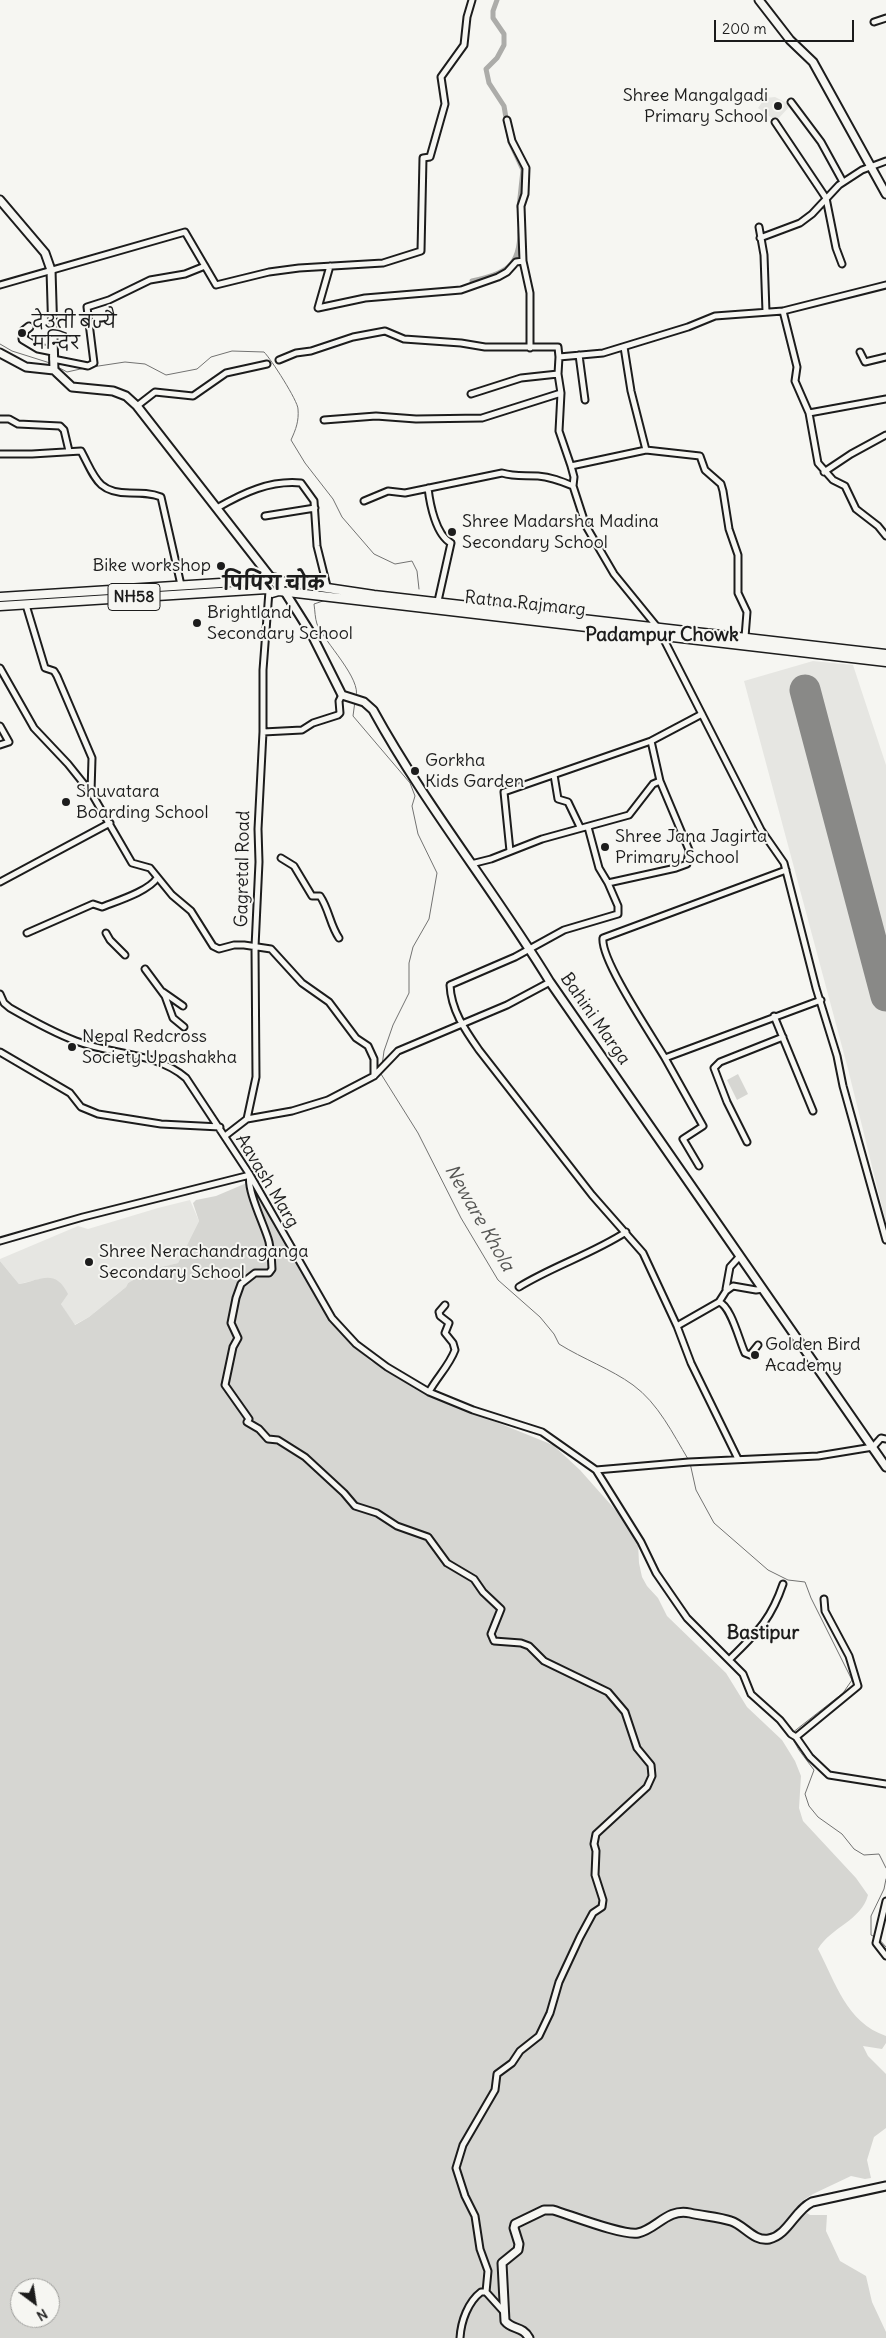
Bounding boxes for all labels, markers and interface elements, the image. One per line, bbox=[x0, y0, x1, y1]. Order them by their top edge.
scale bar bbox=[716, 10, 856, 42]
text: 200 m bbox=[722, 19, 767, 38]
place label: Shree Mangalgadi Primary School bbox=[623, 85, 768, 128]
marker: Shree Mangalgadi Primary School bbox=[772, 100, 784, 112]
place label: देउती बज्यै मन्दिर bbox=[32, 312, 117, 354]
marker: देउती बज्यै मन्दिर bbox=[16, 327, 28, 339]
place label: Shree Madarsha Madina Secondary School bbox=[462, 511, 659, 554]
marker: Shree Madarsha Madina Secondary School bbox=[446, 526, 458, 538]
place label: Bike workshop bbox=[92, 555, 211, 577]
marker: Bike workshop bbox=[215, 560, 227, 572]
district label: पिपिरा चोक bbox=[223, 574, 325, 596]
road number: NH58 bbox=[108, 584, 160, 610]
street label: Ratna Rajmarg bbox=[463, 587, 587, 621]
place label: Brightland Secondary School bbox=[207, 602, 353, 644]
marker: Brightland Secondary School bbox=[191, 617, 203, 629]
district label: Padampur Chowk bbox=[585, 625, 739, 647]
place label: Gorkha Kids Garden bbox=[425, 750, 524, 792]
marker: Gorkha Kids Garden bbox=[409, 765, 421, 777]
place label: Shuvatara Boarding School bbox=[76, 781, 209, 824]
marker: Shuvatara Boarding School bbox=[60, 796, 72, 808]
street label: Gagretal Road bbox=[231, 811, 255, 927]
place label: Shree Jana Jagirta Primary School bbox=[615, 826, 767, 869]
marker: Shree Jana Jagirta Primary School bbox=[599, 841, 611, 853]
street label: Bahini Marga bbox=[555, 969, 635, 1069]
place label: Nepal Redcross Society Upashakha bbox=[82, 1026, 237, 1068]
marker: Nepal Redcross Society Upashakha bbox=[66, 1041, 78, 1053]
street label: Aavash Marg bbox=[231, 1130, 303, 1232]
water label: Neware Khola bbox=[439, 1161, 519, 1275]
place label: Shree Nerachandraganga Secondary School bbox=[99, 1241, 308, 1284]
marker: Shree Nerachandraganga Secondary School bbox=[83, 1256, 95, 1268]
place label: Golden Bird Academy bbox=[765, 1334, 861, 1376]
marker: Golden Bird Academy bbox=[749, 1349, 761, 1361]
district label: Bastipur bbox=[727, 1623, 799, 1645]
north arrow bbox=[10, 2278, 60, 2328]
text: N bbox=[33, 2305, 51, 2325]

